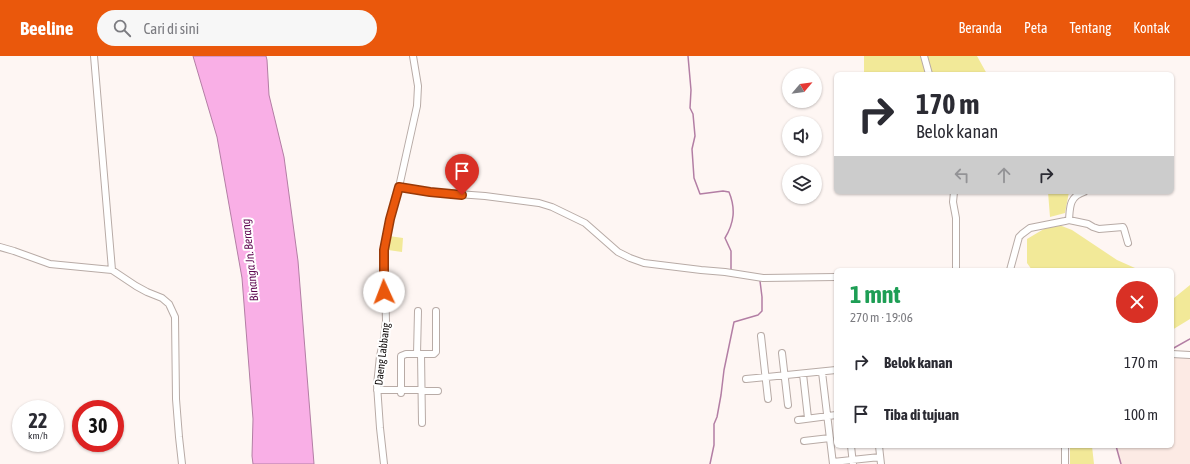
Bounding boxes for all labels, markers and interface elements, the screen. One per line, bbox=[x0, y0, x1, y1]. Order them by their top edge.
search box bbox=[97, 10, 377, 46]
text: Beeline bbox=[20, 17, 73, 39]
icon: search bbox=[111, 17, 133, 39]
text: Cari di sini bbox=[143, 20, 199, 37]
text: Beranda bbox=[959, 20, 1002, 36]
text: Peta bbox=[1024, 20, 1048, 36]
text: Tentang bbox=[1070, 20, 1111, 36]
text: Kontak bbox=[1133, 20, 1170, 36]
north arrow bbox=[782, 68, 822, 108]
map controls bbox=[782, 68, 822, 204]
icon: right bbox=[850, 88, 902, 140]
text: 170 m bbox=[916, 88, 979, 120]
button: sound bbox=[782, 116, 822, 156]
text: Belok kanan bbox=[916, 121, 998, 142]
pin bbox=[445, 154, 479, 195]
icon: arrive bbox=[451, 160, 473, 182]
button: layers bbox=[782, 164, 822, 204]
icon: left bbox=[951, 164, 973, 186]
icon: ahead bbox=[993, 164, 1015, 186]
icon: right bbox=[1035, 164, 1057, 186]
water label: Binanga Jn. Berang bbox=[239, 218, 261, 302]
position arrow bbox=[363, 271, 405, 313]
text: 1 mnt bbox=[850, 281, 900, 308]
button: close bbox=[1116, 281, 1158, 323]
text: 270 m · 19:06 bbox=[850, 310, 913, 325]
street label: Daeng Labbang bbox=[372, 322, 392, 386]
icon: right bbox=[850, 351, 872, 373]
text: Belok kanan bbox=[884, 354, 953, 371]
text: 170 m bbox=[1124, 354, 1158, 371]
speed limit sign: 30 bbox=[72, 400, 124, 452]
icon: arrive bbox=[850, 403, 872, 425]
text: Tiba di tujuan bbox=[884, 406, 959, 423]
text: 100 m bbox=[1124, 406, 1158, 423]
text: 22 bbox=[29, 409, 47, 432]
text: km/h bbox=[28, 430, 48, 441]

